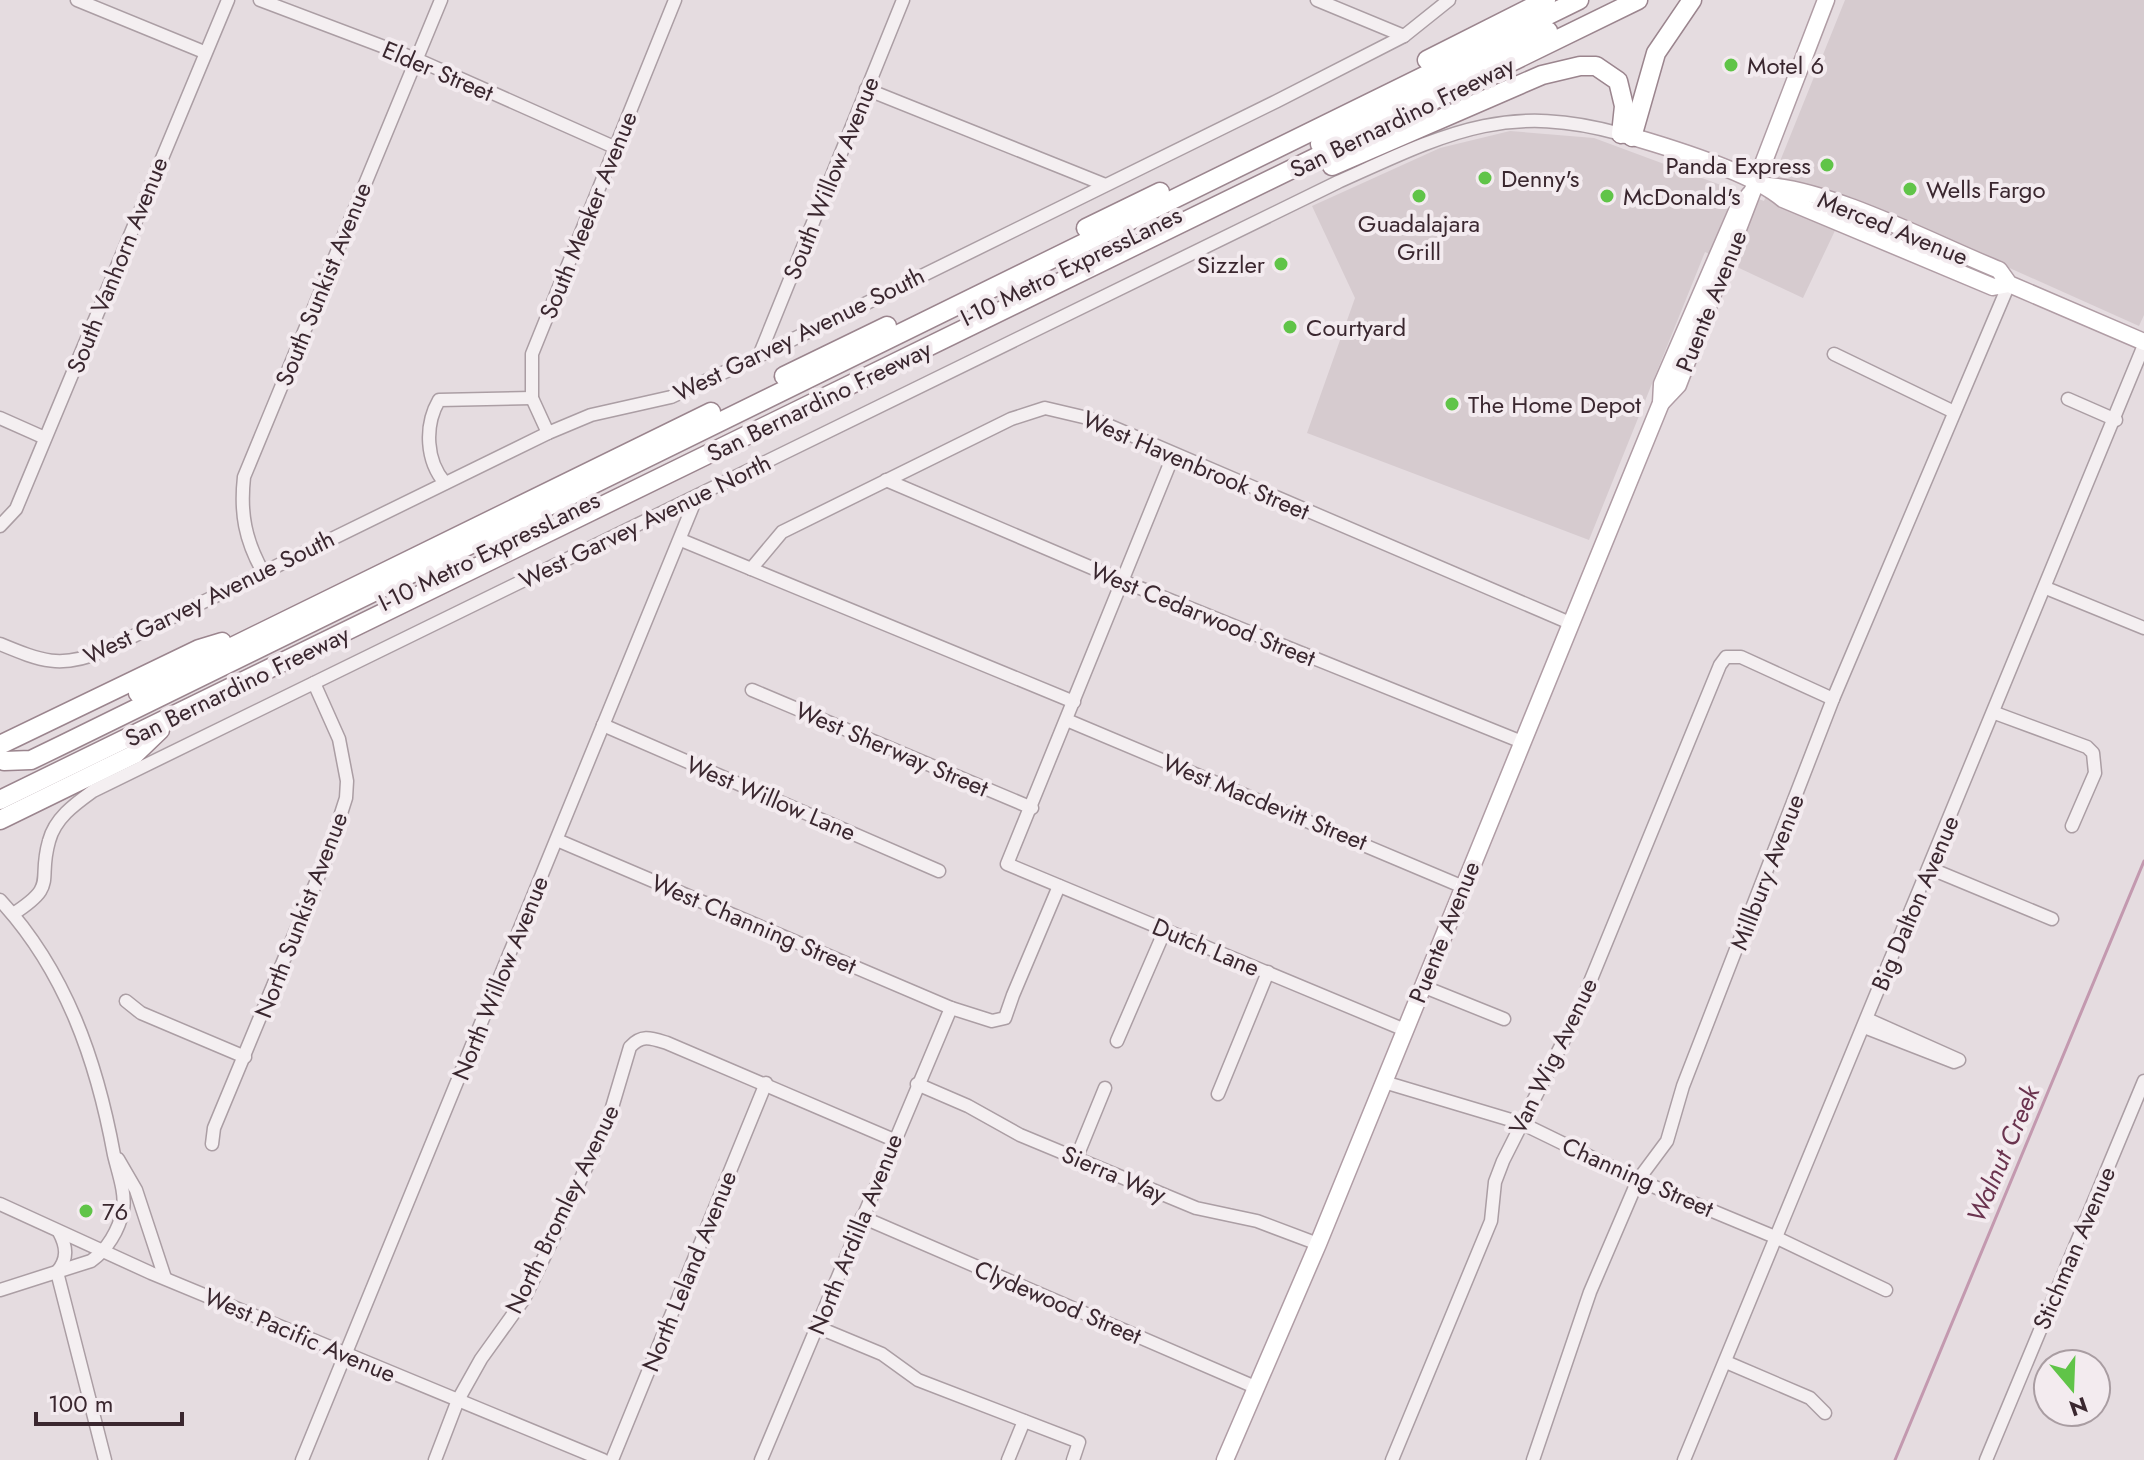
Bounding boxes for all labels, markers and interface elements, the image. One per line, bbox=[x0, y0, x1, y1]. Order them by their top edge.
street label: Elder Street bbox=[377, 32, 499, 110]
street label: San Bernardino Freeway bbox=[1284, 47, 1520, 187]
place label: Motel 6 bbox=[1747, 48, 1824, 83]
marker: Motel 6 bbox=[1722, 56, 1740, 74]
street label: South Willow Avenue bbox=[774, 71, 888, 285]
street label: South Meeker Avenue bbox=[530, 106, 646, 324]
place label: Panda Express bbox=[1665, 148, 1811, 183]
street label: South Vanhorn Avenue bbox=[58, 152, 176, 378]
marker: Panda Express bbox=[1818, 156, 1836, 174]
place label: Denny's bbox=[1501, 161, 1579, 196]
marker: Denny's bbox=[1476, 169, 1494, 187]
place label: Wells Fargo bbox=[1926, 172, 2046, 207]
street label: South Sunkist Avenue bbox=[266, 177, 380, 391]
place label: McDonald's bbox=[1623, 179, 1741, 214]
marker: Wells Fargo bbox=[1901, 180, 1919, 198]
street label: Merced Avenue bbox=[1813, 182, 1973, 274]
marker: Guadalajara Grill bbox=[1410, 187, 1428, 205]
marker: McDonald's bbox=[1598, 187, 1616, 205]
street label: I-10 Metro ExpressLanes bbox=[954, 197, 1188, 335]
place label: Guadalajara Grill bbox=[1358, 206, 1480, 269]
street label: Puente Avenue bbox=[1667, 225, 1755, 377]
place label: Sizzler bbox=[1197, 247, 1266, 282]
marker: Sizzler bbox=[1272, 255, 1290, 273]
street label: West Garvey Avenue South bbox=[668, 258, 930, 410]
place label: Courtyard bbox=[1306, 310, 1406, 345]
marker: Courtyard bbox=[1281, 318, 1299, 336]
street label: San Bernardino Freeway bbox=[701, 331, 937, 471]
place label: The Home Depot bbox=[1468, 387, 1641, 422]
marker: The Home Depot bbox=[1443, 395, 1461, 413]
street label: West Havenbrook Street bbox=[1077, 401, 1315, 529]
street label: West Garvey Avenue North bbox=[513, 445, 777, 597]
street label: I-10 Metro ExpressLanes bbox=[372, 482, 606, 620]
street label: West Garvey Avenue South bbox=[78, 521, 340, 673]
street label: West Cedarwood Street bbox=[1085, 553, 1321, 675]
street label: San Bernardino Freeway bbox=[119, 616, 355, 756]
street label: West Sherway Street bbox=[790, 693, 994, 806]
street label: West Macdevitt Street bbox=[1157, 745, 1373, 859]
street label: West Willow Lane bbox=[681, 746, 861, 850]
street label: Millbury Avenue bbox=[1721, 789, 1813, 955]
street label: North Sunkist Avenue bbox=[246, 807, 356, 1023]
street label: Big Dalton Avenue bbox=[1862, 810, 1968, 996]
street label: Puente Avenue bbox=[1400, 856, 1488, 1008]
street label: West Channing Street bbox=[646, 865, 862, 983]
street label: North Willow Avenue bbox=[443, 871, 557, 1085]
street label: Dutch Lane bbox=[1147, 909, 1265, 985]
street label: Van Wig Avenue bbox=[1500, 972, 1606, 1140]
water label: Walnut Creek bbox=[1957, 1078, 2050, 1228]
street label: North Bromley Avenue bbox=[496, 1099, 628, 1319]
street label: North Ardilla Avenue bbox=[799, 1128, 911, 1340]
street label: Channing Street bbox=[1557, 1128, 1720, 1226]
street label: Sierra Way bbox=[1056, 1136, 1172, 1212]
street label: Stichman Avenue bbox=[2024, 1161, 2124, 1335]
street label: North Leland Avenue bbox=[633, 1165, 745, 1377]
place label: 76 bbox=[102, 1194, 128, 1229]
marker: 76 bbox=[77, 1202, 95, 1220]
street label: Clydewood Street bbox=[969, 1251, 1147, 1353]
street label: West Pacific Avenue bbox=[199, 1279, 401, 1391]
north arrow bbox=[2032, 1348, 2112, 1428]
scale bar bbox=[36, 1376, 182, 1426]
text: 100 m bbox=[48, 1386, 114, 1421]
text: N bbox=[2065, 1389, 2092, 1425]

